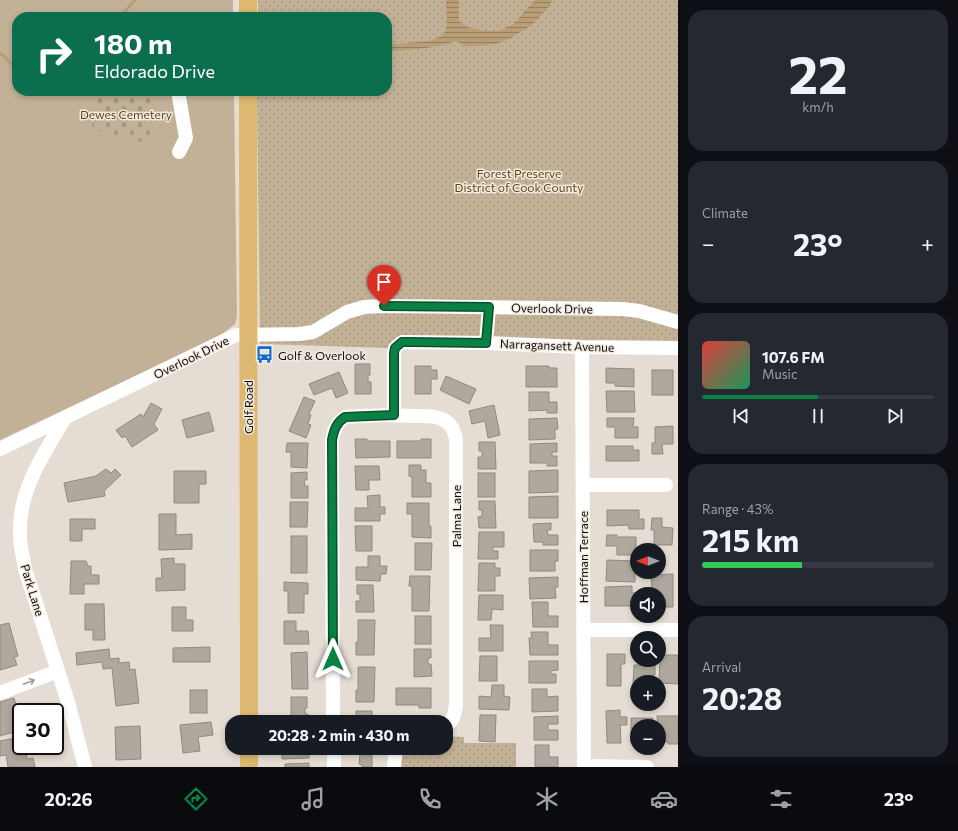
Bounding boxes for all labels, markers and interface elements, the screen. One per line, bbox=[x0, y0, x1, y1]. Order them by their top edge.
text: 180 m bbox=[94, 26, 172, 60]
icon: right bbox=[28, 28, 80, 80]
text: 22 bbox=[788, 41, 848, 105]
text: Eldorado Drive bbox=[94, 60, 215, 82]
text: km/h bbox=[802, 99, 834, 115]
park label: Dewes Cemetery bbox=[80, 107, 172, 121]
park label: Forest Preserve District of Cook County bbox=[455, 166, 583, 194]
text: Climate bbox=[702, 205, 748, 221]
text: 23° bbox=[793, 225, 843, 262]
text: − bbox=[702, 230, 715, 257]
text: + bbox=[921, 230, 934, 257]
pin bbox=[367, 265, 401, 306]
icon: arrive bbox=[373, 271, 395, 293]
street label: Overlook Drive bbox=[511, 300, 593, 316]
street label: Overlook Drive bbox=[151, 333, 231, 381]
street label: Narragansett Avenue bbox=[500, 336, 614, 354]
bus stop icon: Golf & Overlook bbox=[255, 345, 275, 365]
place label: Golf & Overlook bbox=[278, 348, 366, 362]
text: 107.6 FM bbox=[762, 348, 825, 366]
text: Music bbox=[762, 366, 797, 382]
street label: Golf Road bbox=[241, 380, 255, 434]
icon: previous bbox=[730, 405, 752, 427]
icon: pause bbox=[807, 405, 829, 427]
icon: next bbox=[884, 405, 906, 427]
street label: Palma Lane bbox=[449, 485, 463, 547]
text: Range · 43% bbox=[702, 501, 773, 517]
street label: Hoffman Terrace bbox=[576, 511, 590, 603]
text: 215 km bbox=[702, 521, 799, 558]
north arrow bbox=[630, 543, 666, 579]
map controls bbox=[630, 543, 666, 755]
street label: Park Lane bbox=[18, 562, 48, 618]
button: sound bbox=[630, 587, 666, 623]
button: search bbox=[630, 631, 666, 667]
position arrow bbox=[312, 638, 354, 680]
text: Arrival bbox=[702, 659, 741, 675]
button: + bbox=[630, 675, 666, 711]
one-way arrow bbox=[23, 678, 35, 686]
text: 20:28 bbox=[702, 679, 782, 716]
speed limit sign: 30 bbox=[12, 703, 64, 755]
button: − bbox=[630, 719, 666, 755]
text: 20:28 · 2 min · 430 m bbox=[269, 726, 409, 744]
icon: directions bbox=[182, 785, 210, 813]
icon: music bbox=[299, 785, 327, 813]
icon: phone bbox=[416, 785, 444, 813]
icon: climate bbox=[533, 785, 561, 813]
icon: car bbox=[650, 785, 678, 813]
icon: filters bbox=[767, 785, 795, 813]
text: 20:26 bbox=[45, 788, 93, 810]
text: 23° bbox=[884, 788, 913, 810]

